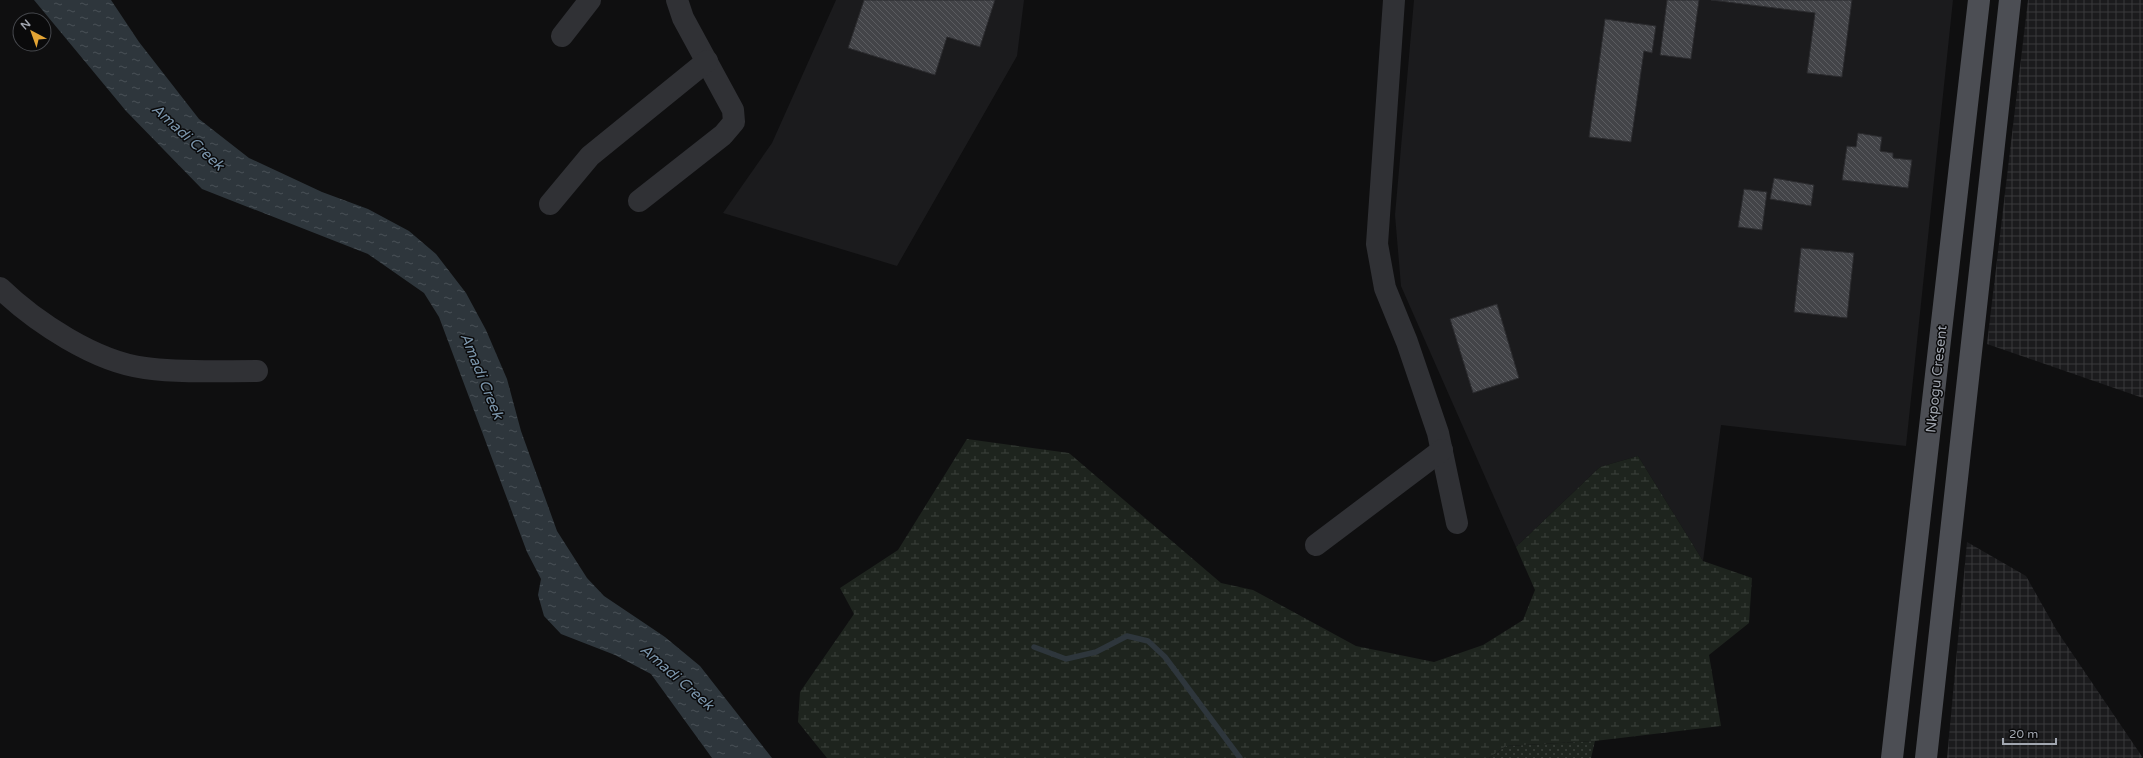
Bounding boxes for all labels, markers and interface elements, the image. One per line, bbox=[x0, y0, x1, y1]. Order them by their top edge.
north arrow bbox=[12, 12, 52, 52]
text: N bbox=[18, 17, 33, 33]
water label: Amadi Creek bbox=[148, 100, 229, 175]
street label: Nkpogu Cresent bbox=[1922, 324, 1951, 434]
water label: Amadi Creek bbox=[457, 330, 508, 423]
water label: Amadi Creek bbox=[637, 640, 719, 715]
scale bar bbox=[2003, 720, 2056, 746]
text: 20 m bbox=[2009, 727, 2038, 741]

